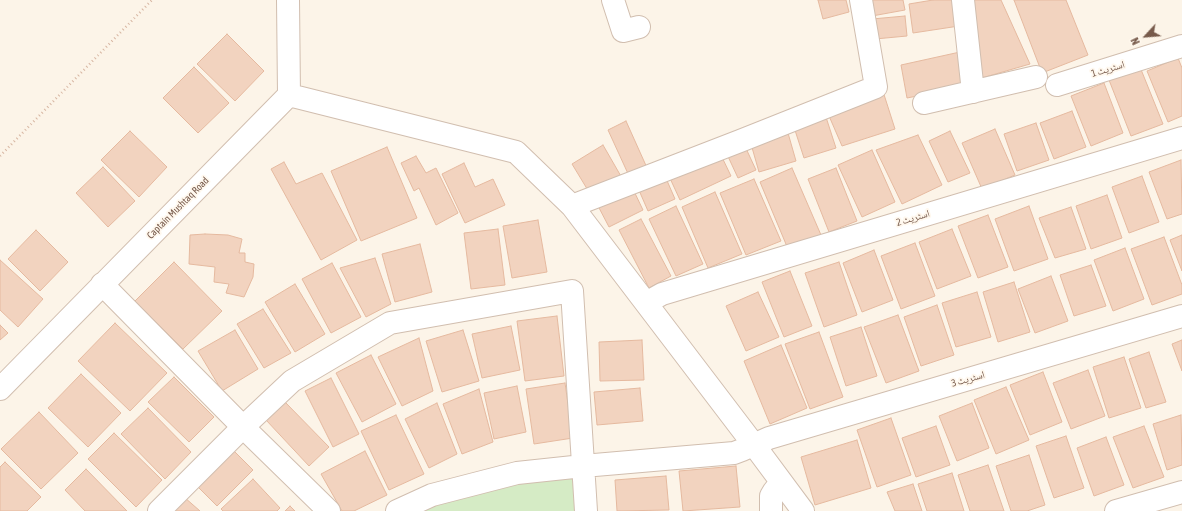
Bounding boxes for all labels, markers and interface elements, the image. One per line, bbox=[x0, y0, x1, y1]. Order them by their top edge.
north arrow bbox=[1126, 16, 1166, 56]
text: N bbox=[1128, 36, 1142, 47]
street label: اسٹریٹ 1 bbox=[1090, 58, 1126, 80]
street label: Captain Mushtaq Road bbox=[145, 175, 211, 241]
street label: اسٹریٹ 2 bbox=[895, 207, 931, 229]
street label: اسٹریٹ 3 bbox=[950, 369, 986, 389]

